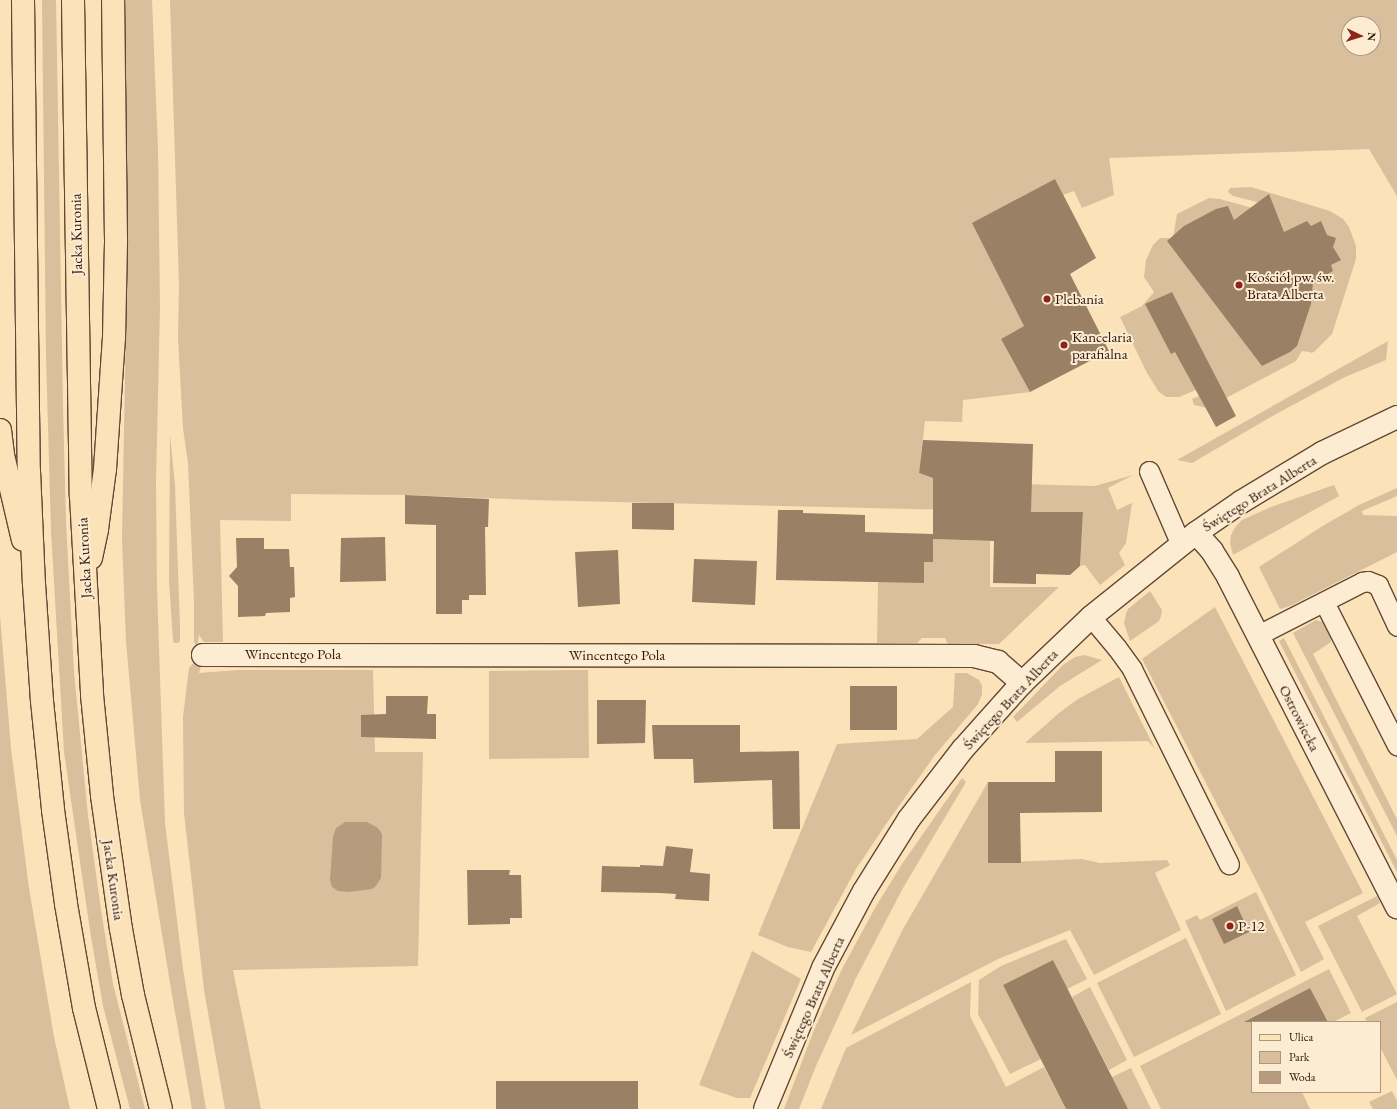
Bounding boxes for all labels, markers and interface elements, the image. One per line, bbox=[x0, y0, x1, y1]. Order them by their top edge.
north arrow bbox=[1341, 16, 1381, 56]
text: N bbox=[1365, 32, 1379, 42]
street label: Jacka Kuronia bbox=[66, 193, 86, 275]
place label: Kościół pw. św. Brata Alberta bbox=[1247, 267, 1334, 302]
marker: Kościół pw. św. Brata Alberta bbox=[1234, 280, 1244, 290]
place label: Plebania bbox=[1055, 290, 1104, 308]
marker: Plebania bbox=[1042, 294, 1052, 304]
place label: Kancelaria parafialna bbox=[1072, 327, 1132, 362]
marker: Kancelaria parafialna bbox=[1059, 340, 1069, 350]
street label: Świętego Brata Alberta bbox=[1199, 451, 1319, 535]
street label: Jacka Kuronia bbox=[73, 517, 95, 599]
street label: Wincentego Pola bbox=[245, 645, 341, 663]
street label: Świętego Brata Alberta bbox=[959, 645, 1061, 753]
street label: Wincentego Pola bbox=[569, 646, 665, 664]
street label: Ostrowiecka bbox=[1276, 682, 1324, 754]
street label: Jacka Kuronia bbox=[99, 838, 129, 922]
place label: P-12 bbox=[1238, 917, 1265, 935]
marker: P-12 bbox=[1225, 921, 1235, 931]
street label: Świętego Brata Alberta bbox=[778, 934, 848, 1060]
legend bbox=[1251, 1021, 1381, 1093]
text: Ulica bbox=[1289, 1029, 1313, 1045]
text: Park bbox=[1289, 1049, 1309, 1065]
text: Woda bbox=[1289, 1069, 1316, 1085]

